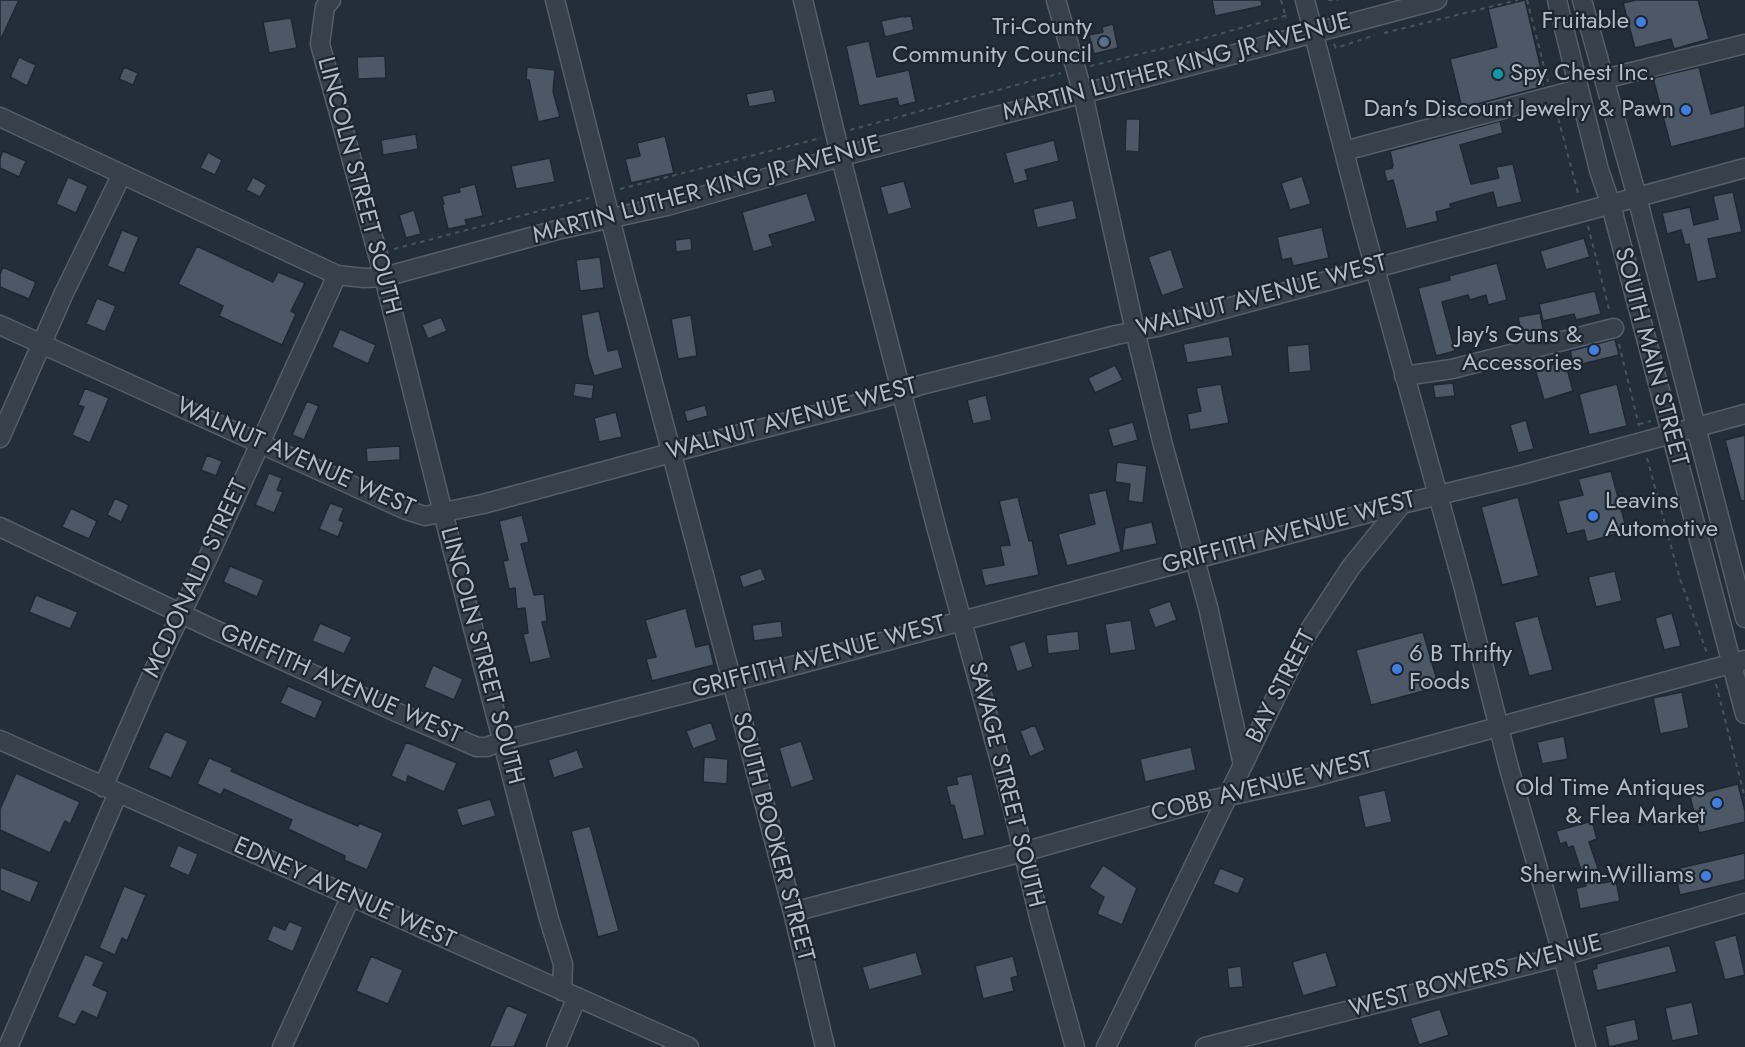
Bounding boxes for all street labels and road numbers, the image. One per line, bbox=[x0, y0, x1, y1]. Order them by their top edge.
street label: MARTIN LUTHER KING JR AVENUE bbox=[1000, 8, 1354, 128]
street label: LINCOLN STREET SOUTH bbox=[310, 54, 406, 318]
street label: MARTIN LUTHER KING JR AVENUE bbox=[530, 131, 884, 251]
street label: SOUTH MAIN STREET bbox=[1607, 245, 1693, 469]
street label: WALNUT AVENUE WEST bbox=[1134, 250, 1390, 344]
street label: WALNUT AVENUE WEST bbox=[664, 373, 920, 467]
street label: WALNUT AVENUE WEST bbox=[171, 392, 419, 524]
street label: MCDONALD STREET bbox=[138, 475, 256, 683]
street label: GRIFFITH AVENUE WEST bbox=[1159, 486, 1419, 582]
street label: LINCOLN STREET SOUTH bbox=[433, 524, 529, 788]
street label: GRIFFITH AVENUE WEST bbox=[689, 610, 949, 706]
street label: GRIFFITH AVENUE WEST bbox=[215, 619, 465, 751]
street label: BAY STREET bbox=[1241, 626, 1323, 748]
street label: SAVAGE STREET SOUTH bbox=[961, 659, 1049, 911]
street label: SOUTH BOOKER STREET bbox=[725, 709, 819, 965]
street label: COBB AVENUE WEST bbox=[1148, 747, 1376, 829]
street label: EDNEY AVENUE WEST bbox=[229, 832, 459, 956]
street label: WEST BOWERS AVENUE bbox=[1347, 929, 1605, 1025]

